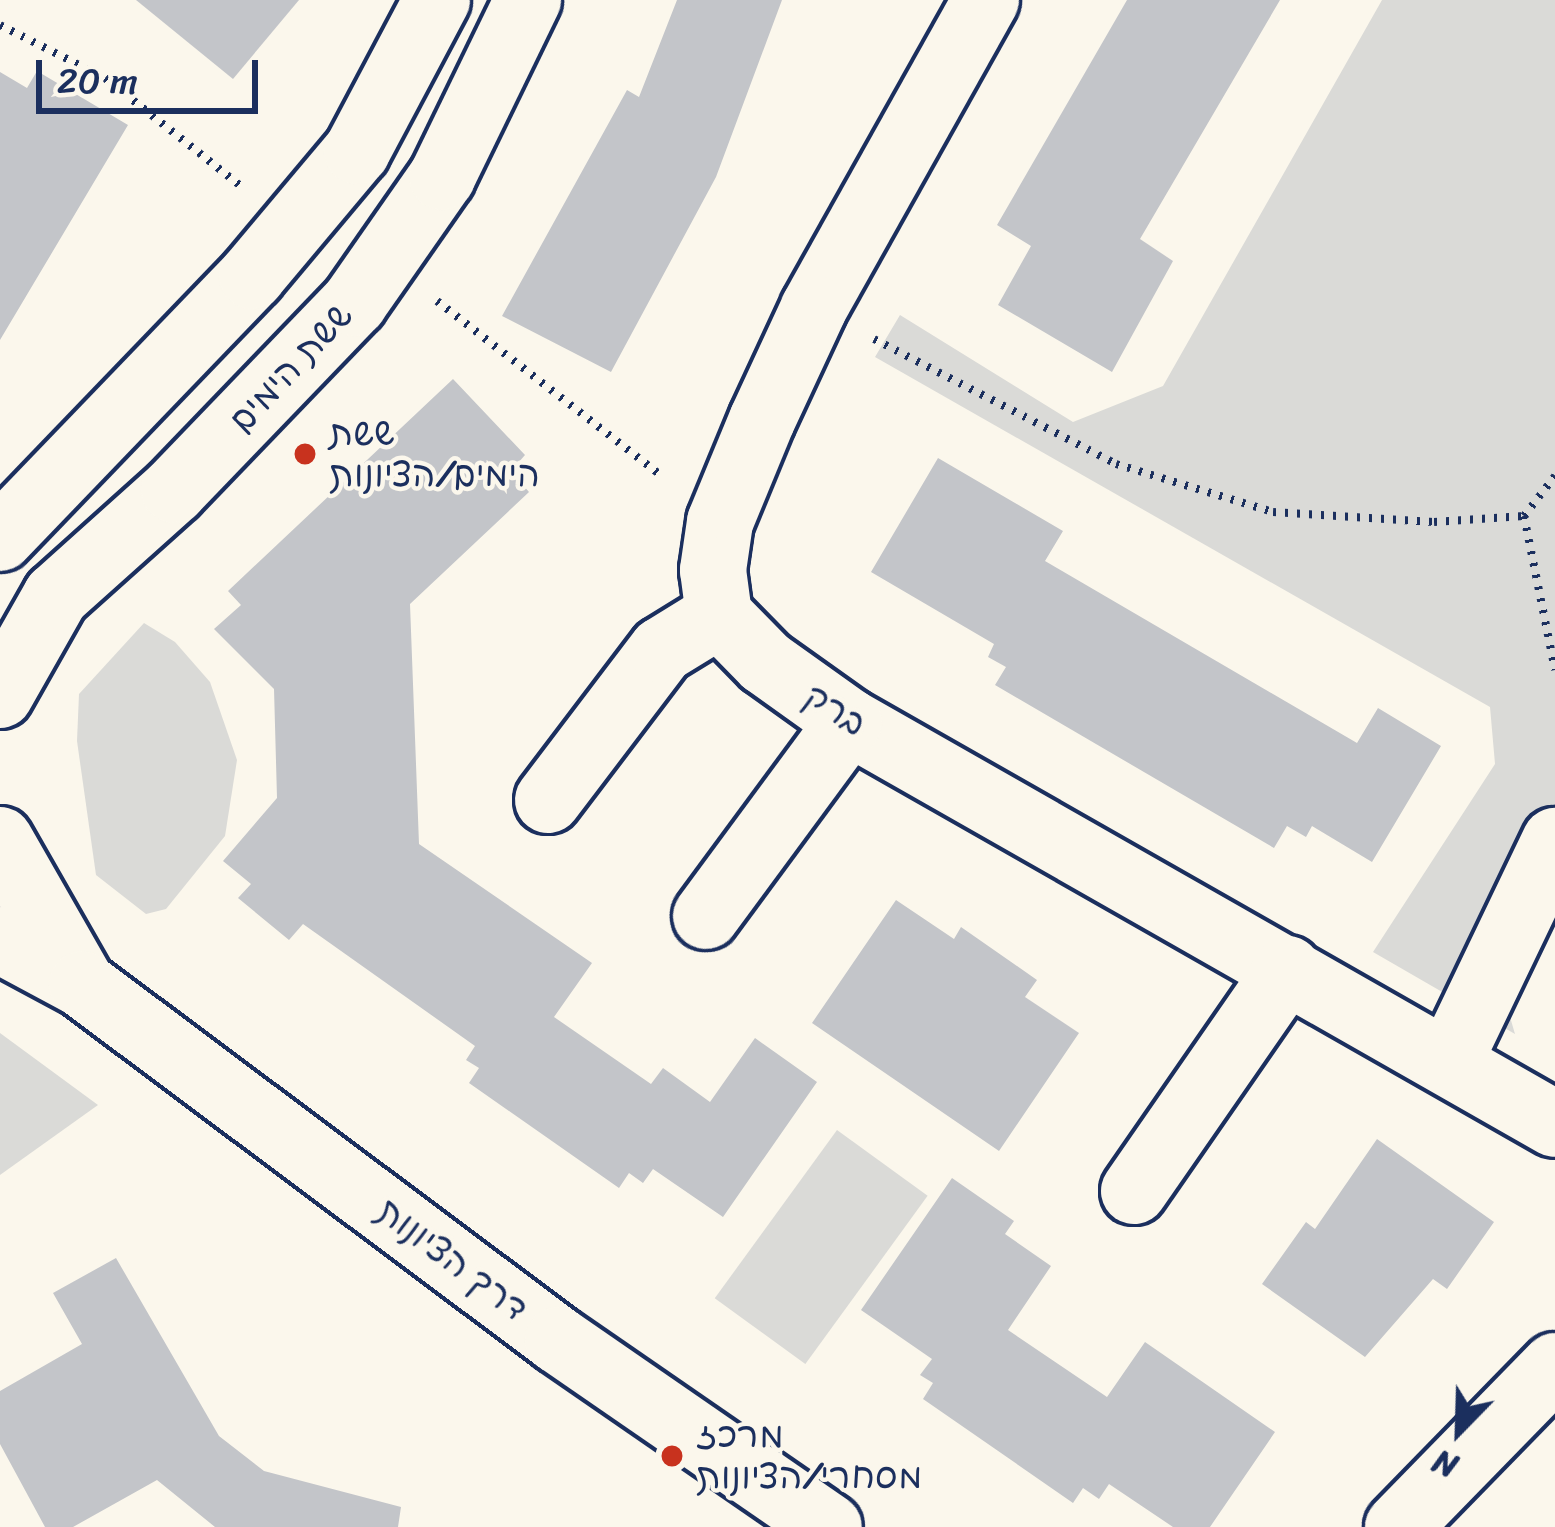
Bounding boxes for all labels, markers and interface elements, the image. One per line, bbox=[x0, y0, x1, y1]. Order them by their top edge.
scale bar bbox=[42, 36, 264, 110]
text: 20 m bbox=[57, 49, 138, 113]
street label: ששת הימים bbox=[220, 294, 362, 442]
place label: ששת הימים/הציונות bbox=[329, 411, 540, 496]
marker: ששת הימים/הציונות bbox=[292, 441, 318, 467]
street label: ברק bbox=[796, 674, 874, 746]
street label: דרך הציונות bbox=[368, 1189, 536, 1331]
north arrow bbox=[1399, 1371, 1519, 1491]
place label: מרכז מסחרי/הציונות bbox=[696, 1413, 922, 1498]
text: N bbox=[1423, 1433, 1467, 1495]
marker: מרכז מסחרי/הציונות bbox=[659, 1443, 685, 1469]

